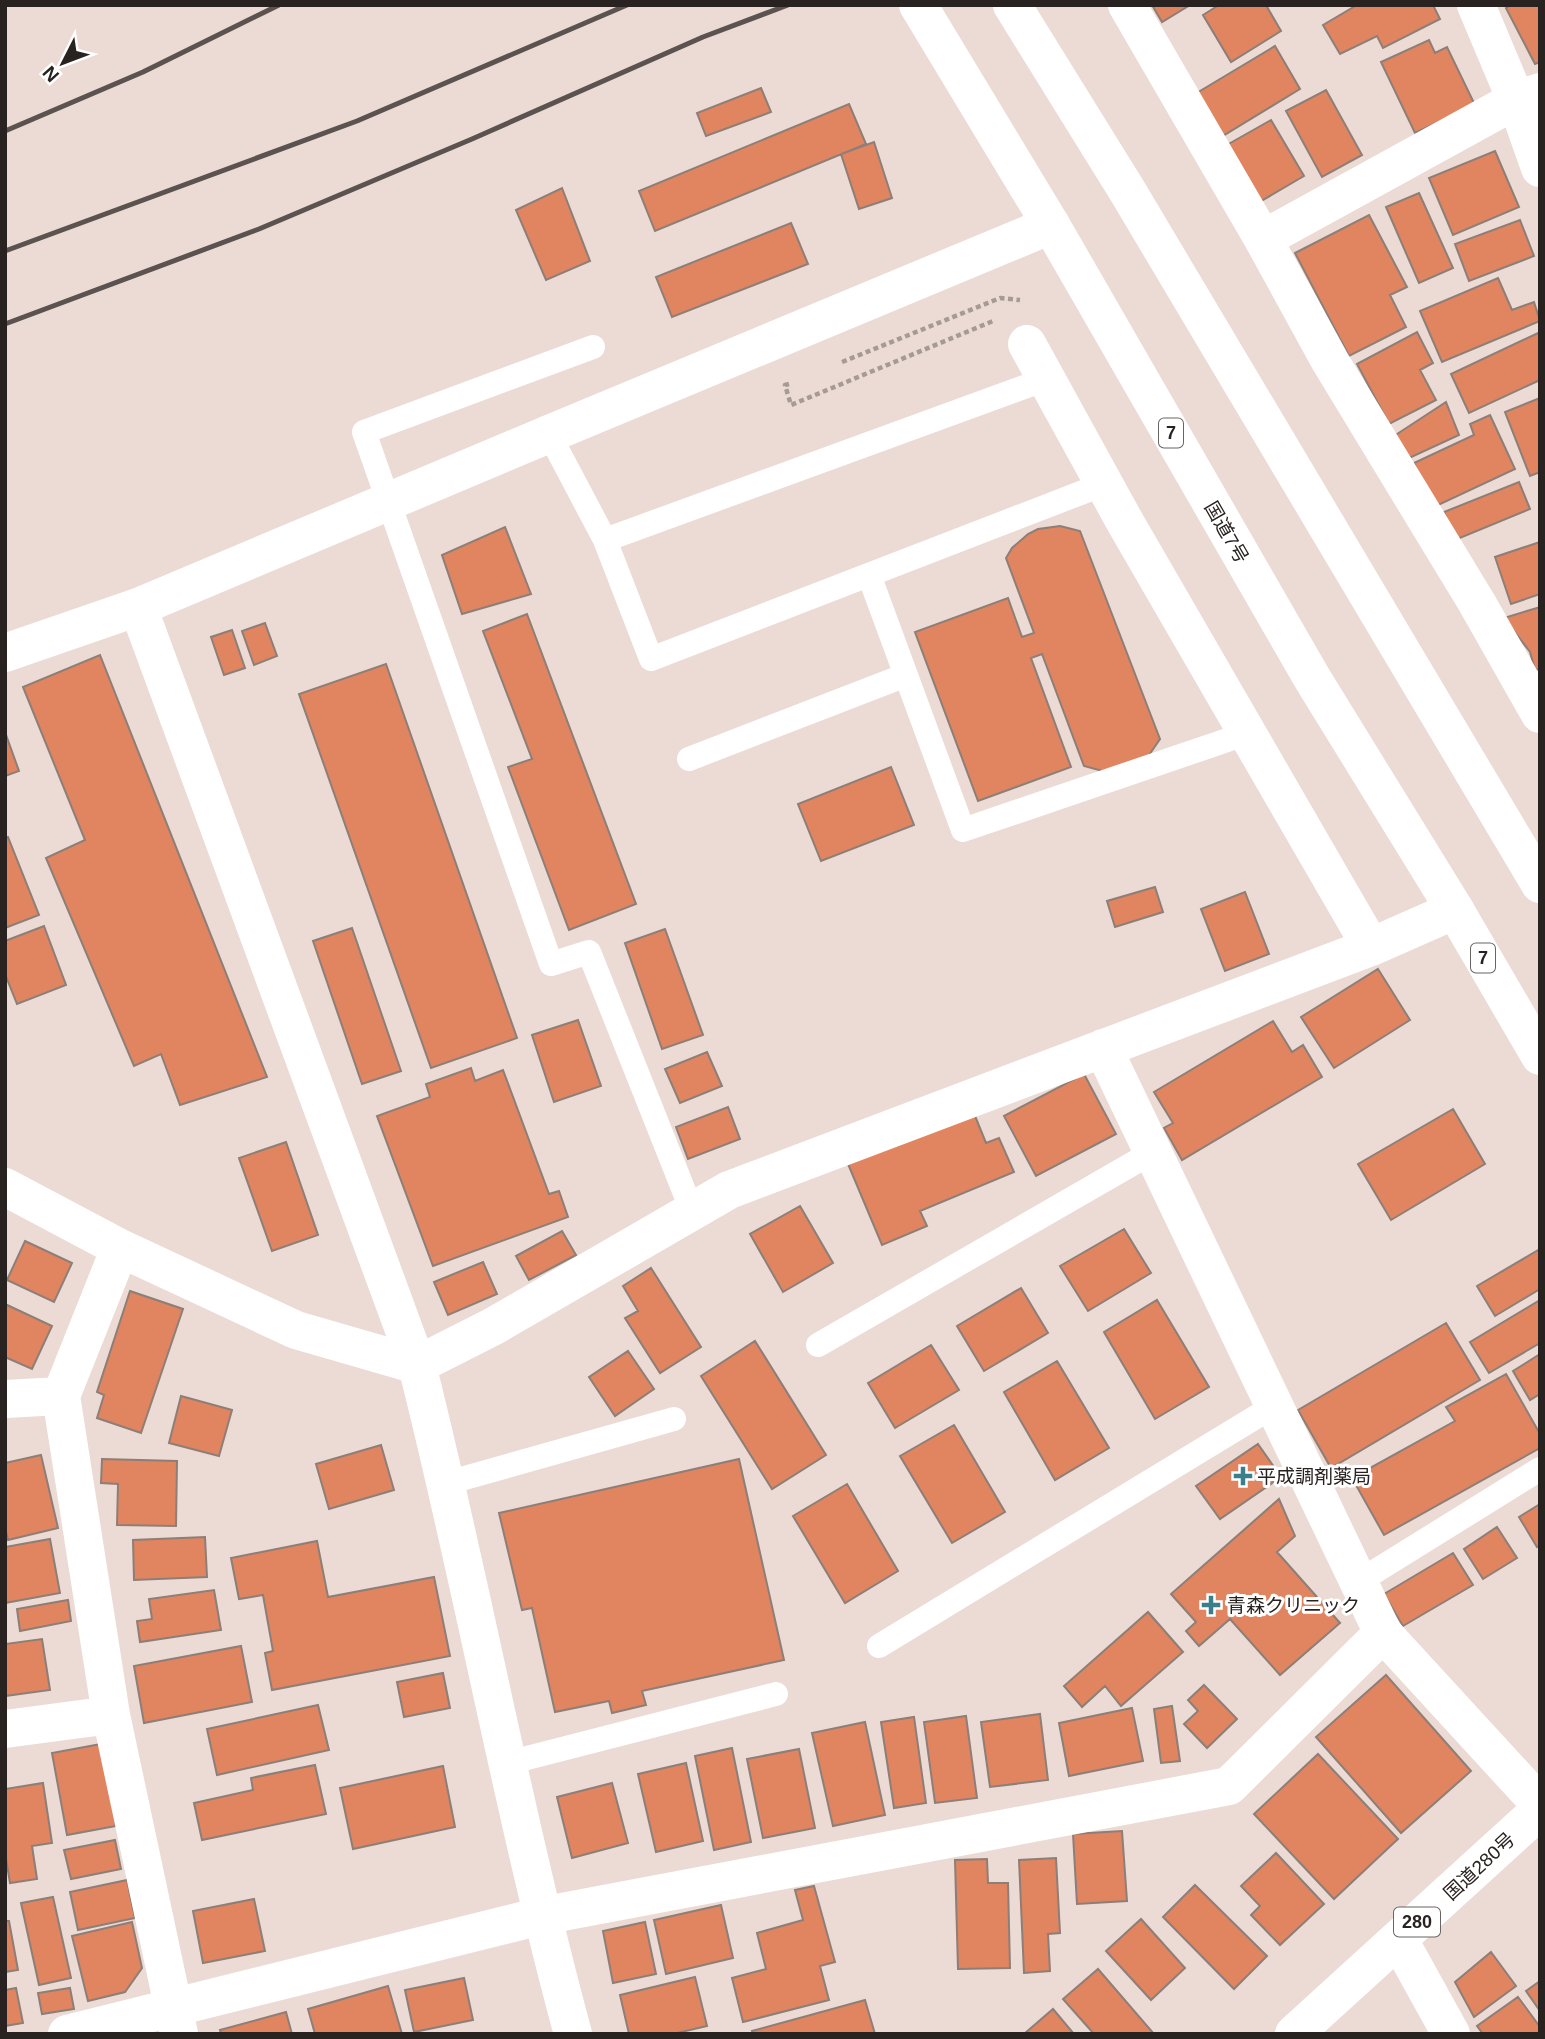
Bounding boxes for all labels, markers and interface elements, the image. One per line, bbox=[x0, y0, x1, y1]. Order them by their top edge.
north arrow bbox=[28, 28, 98, 98]
text: N bbox=[38, 62, 63, 86]
road number: 7 bbox=[1159, 418, 1183, 447]
street label: 国道7号 bbox=[1201, 498, 1253, 567]
road number: 7 bbox=[1471, 944, 1495, 973]
place label: 平成調剤薬局 bbox=[1257, 1466, 1371, 1487]
marker: 平成調剤薬局 bbox=[1235, 1468, 1251, 1484]
marker: 青森クリニック bbox=[1201, 1595, 1221, 1615]
place label: 青森クリニック bbox=[1227, 1595, 1360, 1616]
street label: 国道280号 bbox=[1440, 1828, 1519, 1904]
road number: 280 bbox=[1394, 1908, 1440, 1936]

